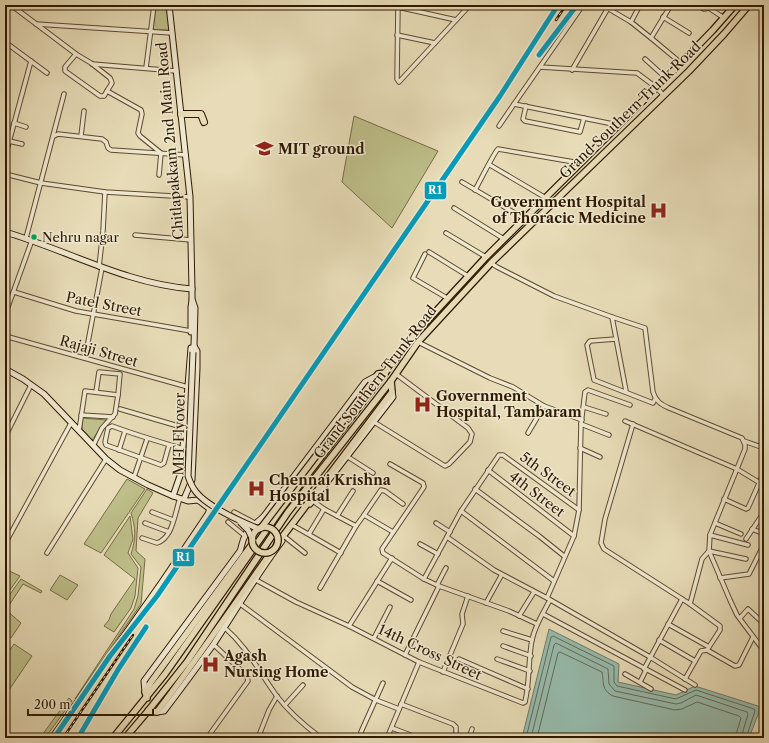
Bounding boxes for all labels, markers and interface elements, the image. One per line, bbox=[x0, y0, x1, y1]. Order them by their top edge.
street label: Grand Southern Trunk Road bbox=[555, 37, 705, 182]
street label: Chitlapakkam 2nd Main Road bbox=[152, 41, 188, 241]
school or university icon: MIT ground bbox=[255, 139, 275, 159]
place label: MIT ground bbox=[278, 140, 365, 158]
line badge: R1 bbox=[424, 181, 447, 200]
text: R1 bbox=[428, 183, 442, 197]
place label: Government Hospital of Thoracic Medicine bbox=[491, 193, 646, 227]
hospital icon: Government Hospital of Thoracic Medicine bbox=[649, 200, 669, 220]
place label: Nehru nagar bbox=[42, 229, 119, 245]
marker: Nehru nagar bbox=[29, 232, 39, 242]
street label: Patel Street bbox=[65, 288, 143, 320]
street label: Grand Southern Trunk Road bbox=[309, 301, 441, 462]
street label: Rajaji Street bbox=[58, 331, 140, 371]
place label: Government Hospital, Tambaram bbox=[436, 387, 582, 421]
street label: MIT Flyover bbox=[169, 392, 189, 476]
hospital icon: Government Hospital, Tambaram bbox=[413, 394, 433, 414]
street label: 5th Street bbox=[517, 448, 580, 500]
street label: 4th Street bbox=[506, 467, 568, 521]
place label: Chennai Krishna Hospital bbox=[269, 471, 392, 505]
hospital icon: Chennai Krishna Hospital bbox=[246, 478, 266, 498]
line badge: R1 bbox=[172, 548, 195, 567]
text: R1 bbox=[176, 550, 190, 564]
street label: 14th Cross Street bbox=[375, 620, 485, 684]
place label: Agash Nursing Home bbox=[223, 647, 328, 681]
hospital icon: Agash Nursing Home bbox=[201, 654, 221, 674]
scale bar bbox=[28, 691, 153, 717]
text: 200 m bbox=[34, 697, 71, 712]

